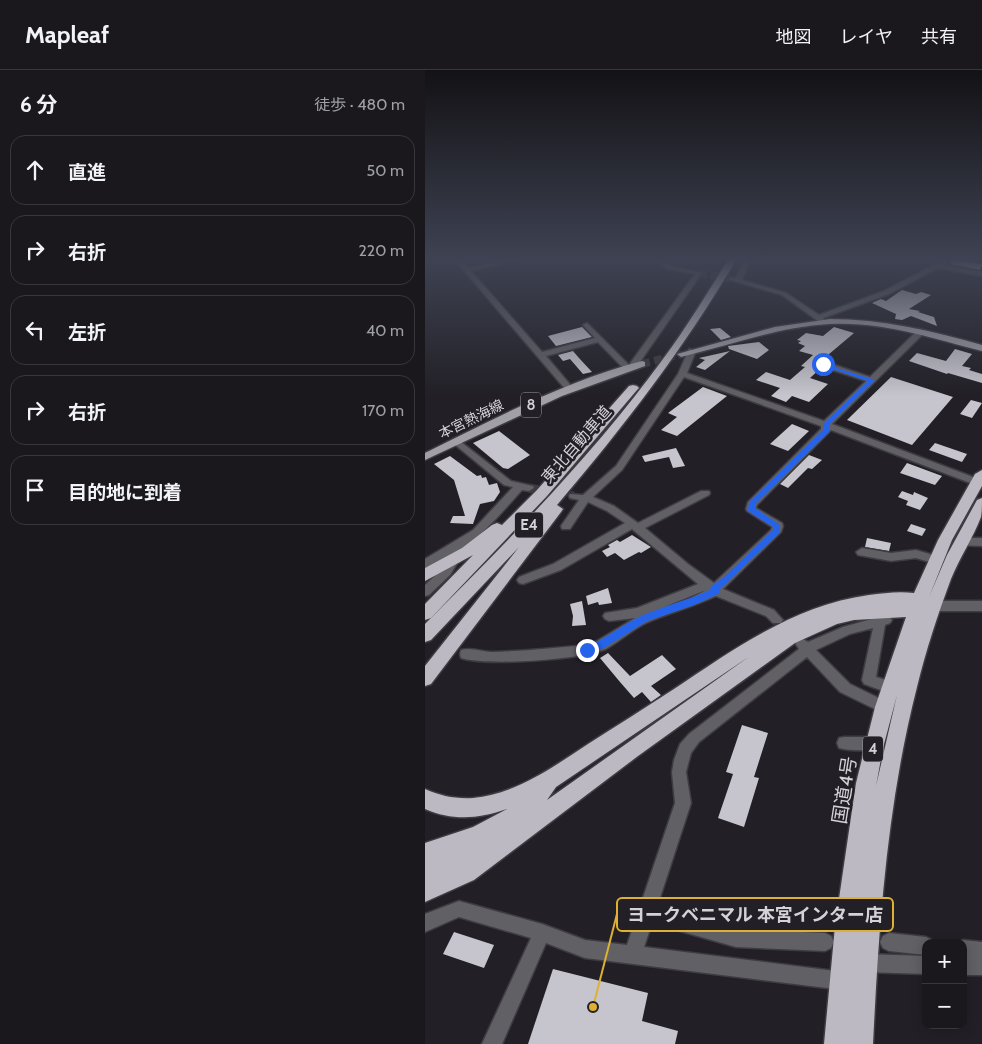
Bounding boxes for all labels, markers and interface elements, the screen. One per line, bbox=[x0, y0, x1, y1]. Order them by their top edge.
text: Mapleaf bbox=[25, 20, 109, 49]
text: 地図 bbox=[776, 26, 812, 48]
text: レイヤ bbox=[840, 26, 893, 48]
text: 共有 bbox=[921, 26, 957, 48]
text: 6 分 bbox=[20, 92, 58, 117]
text: 徒歩 · 480 m bbox=[314, 95, 405, 114]
icon: ahead bbox=[21, 156, 49, 184]
text: 直進 bbox=[68, 161, 106, 184]
text: 50 m bbox=[367, 161, 404, 180]
icon: right bbox=[21, 236, 49, 264]
text: 右折 bbox=[68, 241, 106, 264]
text: 220 m bbox=[358, 241, 404, 260]
icon: left bbox=[21, 316, 49, 344]
text: 左折 bbox=[68, 321, 106, 344]
text: 40 m bbox=[366, 321, 404, 340]
route start bbox=[812, 353, 835, 376]
road number: 8 bbox=[521, 392, 541, 418]
icon: right bbox=[21, 396, 49, 424]
street label: 本宮熱海線 bbox=[436, 396, 506, 442]
text: 右折 bbox=[68, 401, 106, 424]
text: 170 m bbox=[362, 401, 404, 420]
street label: 東北自動車道 bbox=[538, 402, 615, 487]
icon: arrive bbox=[21, 476, 49, 504]
text: 目的地に到着 bbox=[68, 481, 182, 504]
road number: E4 bbox=[515, 512, 543, 538]
route end bbox=[576, 639, 599, 662]
road number: 4 bbox=[863, 736, 883, 762]
street label: 国道4号 bbox=[828, 755, 861, 825]
callout: ヨークベニマル 本宮インター店 bbox=[617, 898, 893, 931]
text: ヨークベニマル 本宮インター店 bbox=[627, 904, 883, 926]
map controls bbox=[922, 939, 967, 1029]
button: + bbox=[922, 939, 967, 984]
button: − bbox=[922, 984, 967, 1029]

